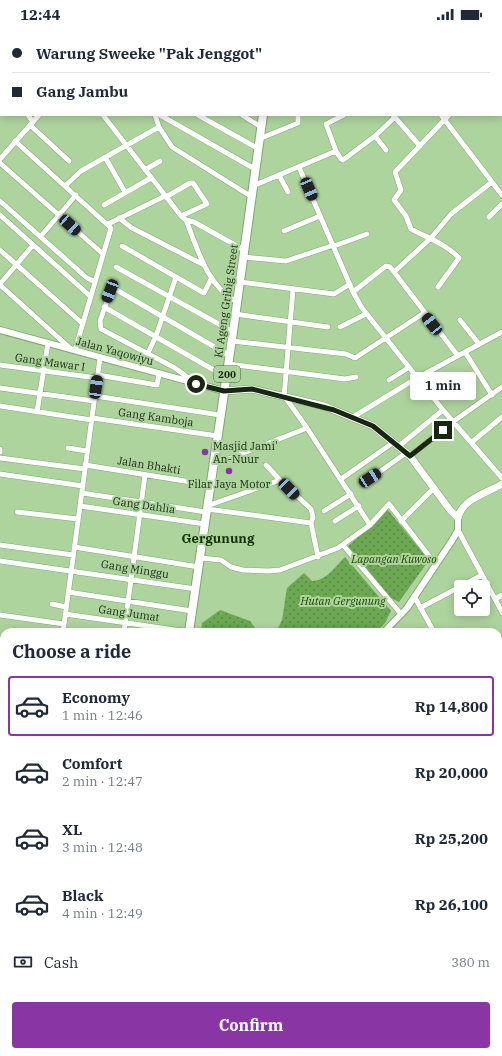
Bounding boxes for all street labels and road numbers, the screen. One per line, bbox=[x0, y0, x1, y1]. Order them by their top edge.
street label: Ki Ageng Gribig Street bbox=[211, 243, 241, 359]
street label: Jalan Yaqowiyu bbox=[75, 334, 155, 368]
street label: Gang Mawar I bbox=[14, 350, 86, 374]
road number: 200 bbox=[214, 366, 240, 382]
street label: Gang Kamboja bbox=[117, 405, 195, 429]
street label: Jalan Bhakti bbox=[116, 453, 182, 477]
street label: Gang Dahlia bbox=[112, 494, 176, 516]
street label: Gang Minggu bbox=[100, 557, 170, 581]
street label: Gang Jumat bbox=[97, 602, 161, 624]

